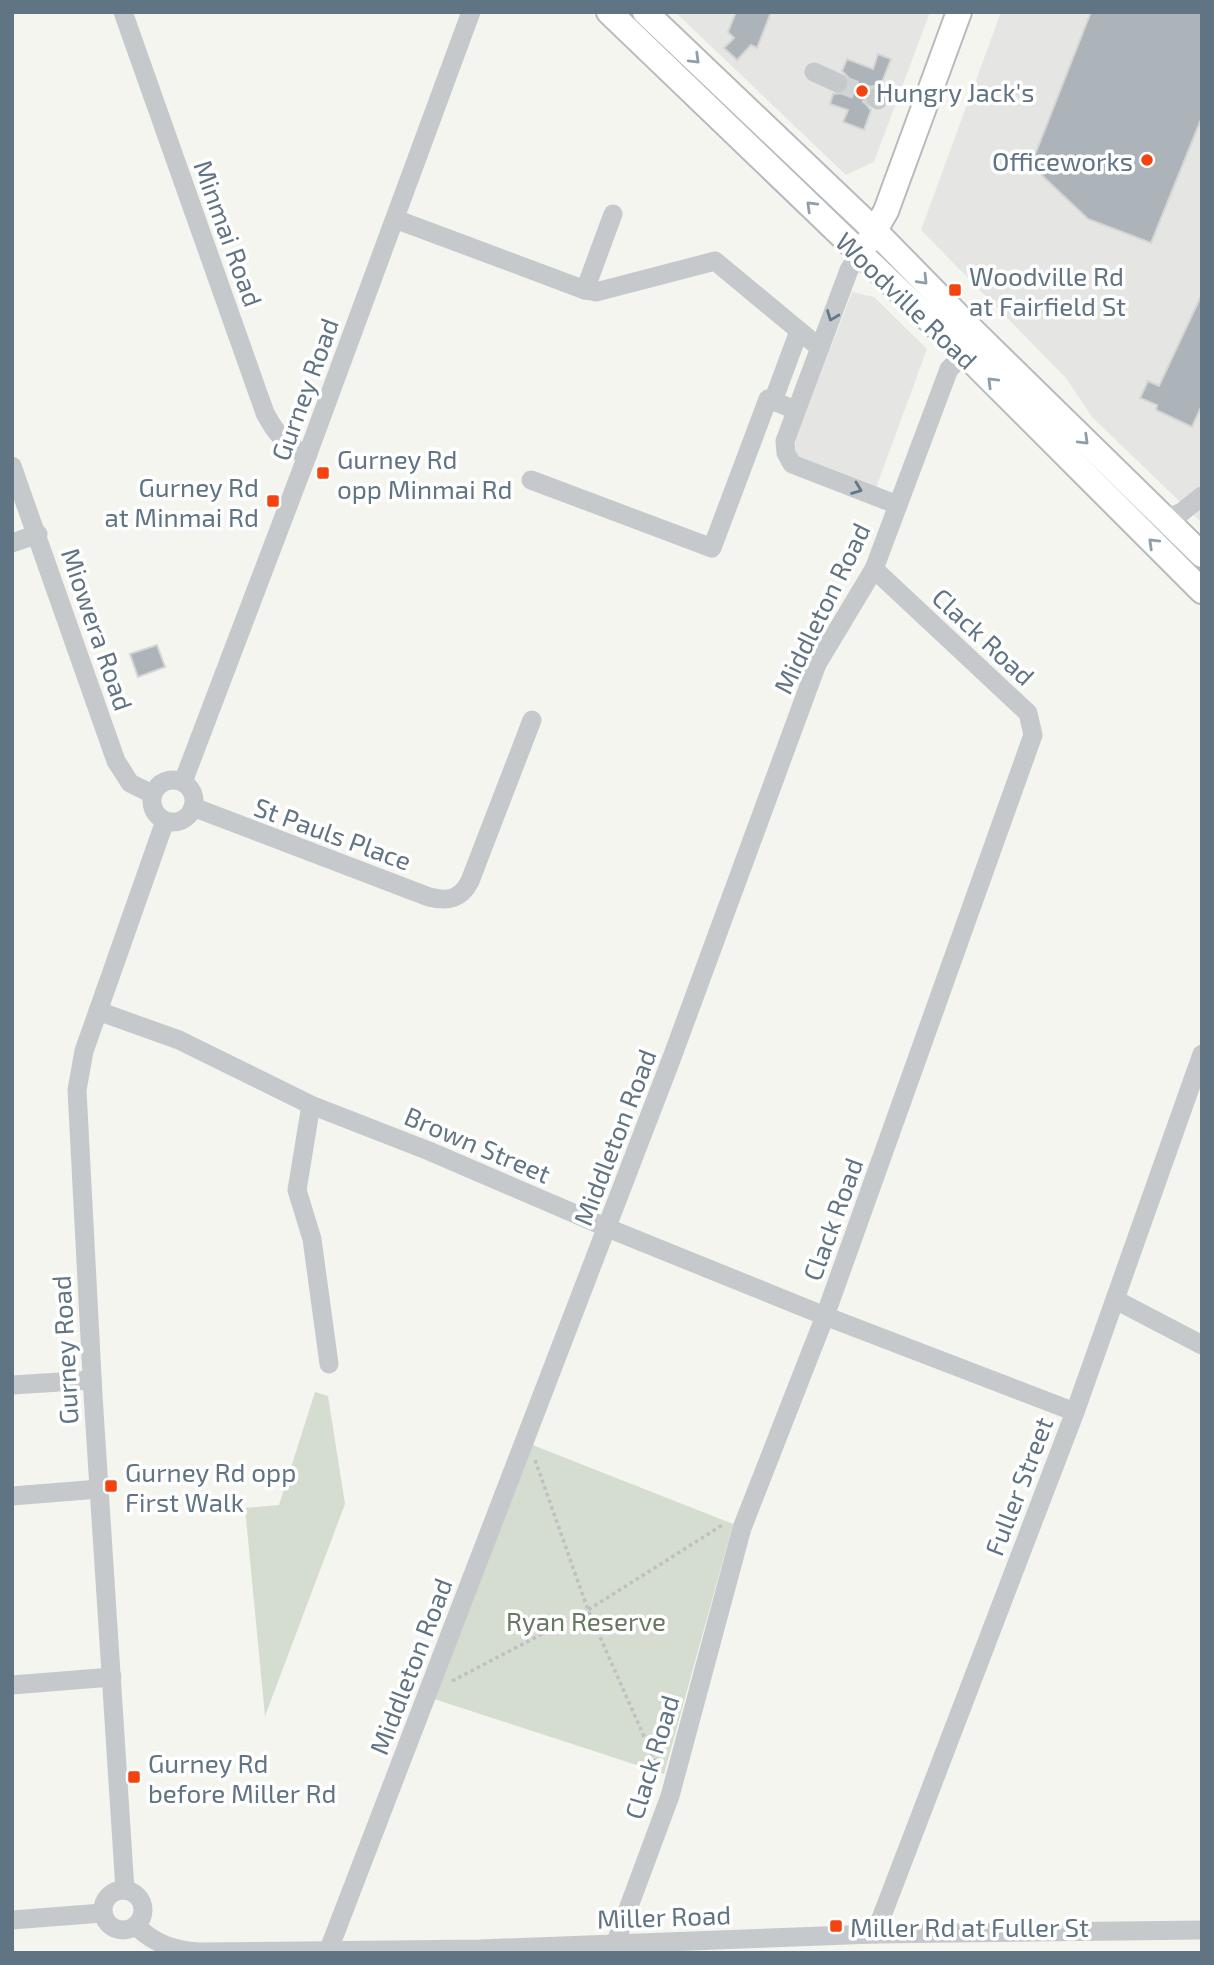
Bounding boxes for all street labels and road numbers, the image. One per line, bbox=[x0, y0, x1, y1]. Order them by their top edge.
street label: Minmai Road bbox=[188, 156, 270, 310]
street label: Woodville Road bbox=[830, 225, 984, 375]
street label: Gurney Road bbox=[264, 313, 344, 465]
street label: Middleton Road bbox=[766, 518, 876, 698]
street label: Miowera Road bbox=[56, 544, 140, 714]
street label: Clack Road bbox=[927, 581, 1041, 691]
street label: St Pauls Place bbox=[250, 790, 416, 876]
street label: Middleton Road bbox=[566, 1045, 662, 1229]
street label: Brown Street bbox=[400, 1099, 556, 1189]
street label: Clack Road bbox=[796, 1153, 868, 1285]
street label: Gurney Road bbox=[45, 1275, 83, 1425]
street label: Fuller Street bbox=[977, 1412, 1059, 1560]
street label: Middleton Road bbox=[362, 1574, 458, 1758]
street label: Clack Road bbox=[617, 1691, 685, 1823]
street label: Miller Road bbox=[596, 1898, 732, 1934]

